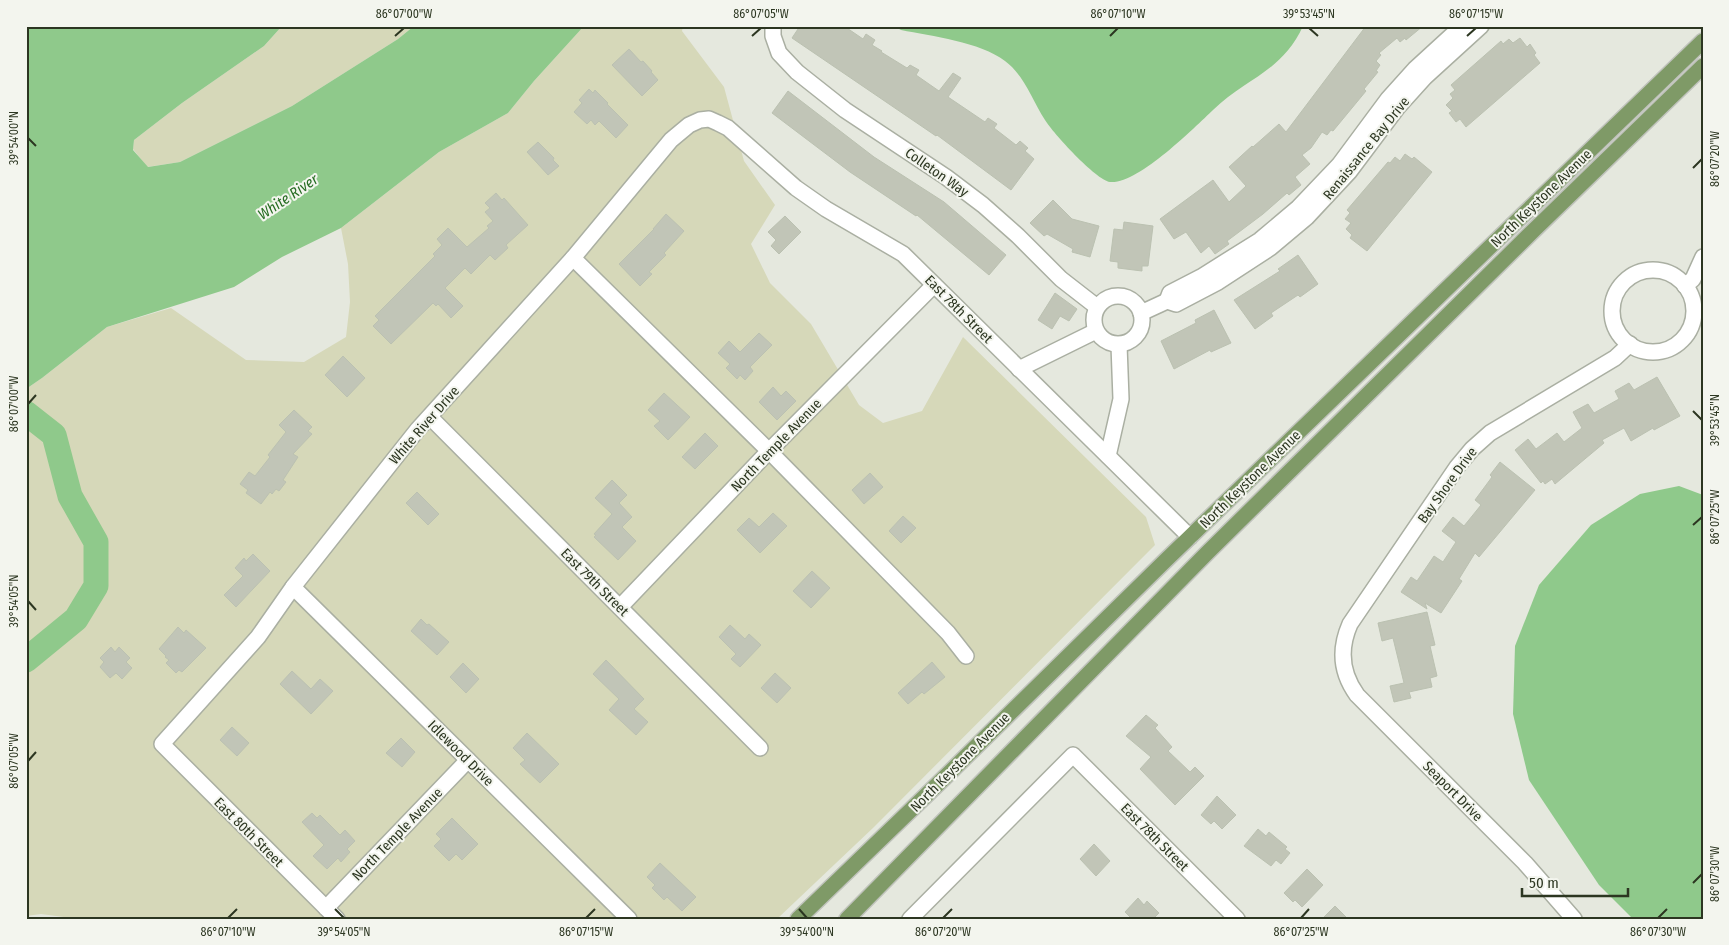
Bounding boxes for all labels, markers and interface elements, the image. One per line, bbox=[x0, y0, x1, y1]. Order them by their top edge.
text: 86°07'00"W bbox=[376, 7, 432, 21]
text: 86°07'05"W bbox=[733, 7, 789, 21]
text: 86°07'10"W bbox=[1090, 7, 1146, 21]
text: 39°53'45"N bbox=[1283, 7, 1335, 21]
text: 86°07'15"W bbox=[1449, 7, 1503, 21]
street label: Renaissance Bay Drive bbox=[1320, 93, 1413, 203]
text: 39°54'00"N bbox=[7, 111, 21, 165]
text: 86°07'20"W bbox=[1708, 131, 1722, 187]
street label: Colleton Way bbox=[902, 144, 972, 201]
street label: North Keystone Avenue bbox=[1487, 146, 1595, 251]
water label: White River bbox=[254, 170, 322, 224]
street label: East 78th Street bbox=[921, 272, 996, 347]
text: 86°07'00"W bbox=[7, 376, 21, 432]
street label: White River Drive bbox=[386, 383, 463, 468]
text: 39°53'45"N bbox=[1708, 394, 1722, 446]
street label: North Temple Avenue bbox=[728, 395, 825, 495]
street label: North Keystone Avenue bbox=[1196, 427, 1304, 532]
street label: Bay Shore Drive bbox=[1414, 444, 1481, 527]
text: 86°07'25"W bbox=[1708, 490, 1722, 544]
street label: East 79th Street bbox=[557, 545, 632, 620]
text: 39°54'05"N bbox=[7, 575, 21, 627]
street label: North Keystone Avenue bbox=[907, 709, 1014, 816]
street label: Idlewood Drive bbox=[424, 717, 497, 790]
text: 86°07'05"W bbox=[7, 733, 21, 789]
street label: Seaport Drive bbox=[1419, 758, 1486, 825]
street label: North Temple Avenue bbox=[349, 784, 446, 884]
street label: East 80th Street bbox=[210, 794, 287, 871]
street label: East 78th Street bbox=[1117, 800, 1192, 875]
text: 86°07'30"W bbox=[1708, 846, 1722, 902]
scale bar bbox=[1522, 865, 1628, 897]
text: 50 m bbox=[1529, 874, 1559, 892]
text: 86°07'10"W bbox=[200, 925, 256, 939]
text: 39°54'05"N bbox=[318, 925, 370, 939]
text: 86°07'15"W bbox=[559, 925, 613, 939]
text: 39°54'00"N bbox=[780, 925, 834, 939]
text: 86°07'20"W bbox=[915, 925, 971, 939]
text: 86°07'25"W bbox=[1274, 925, 1328, 939]
text: 86°07'30"W bbox=[1630, 925, 1686, 939]

